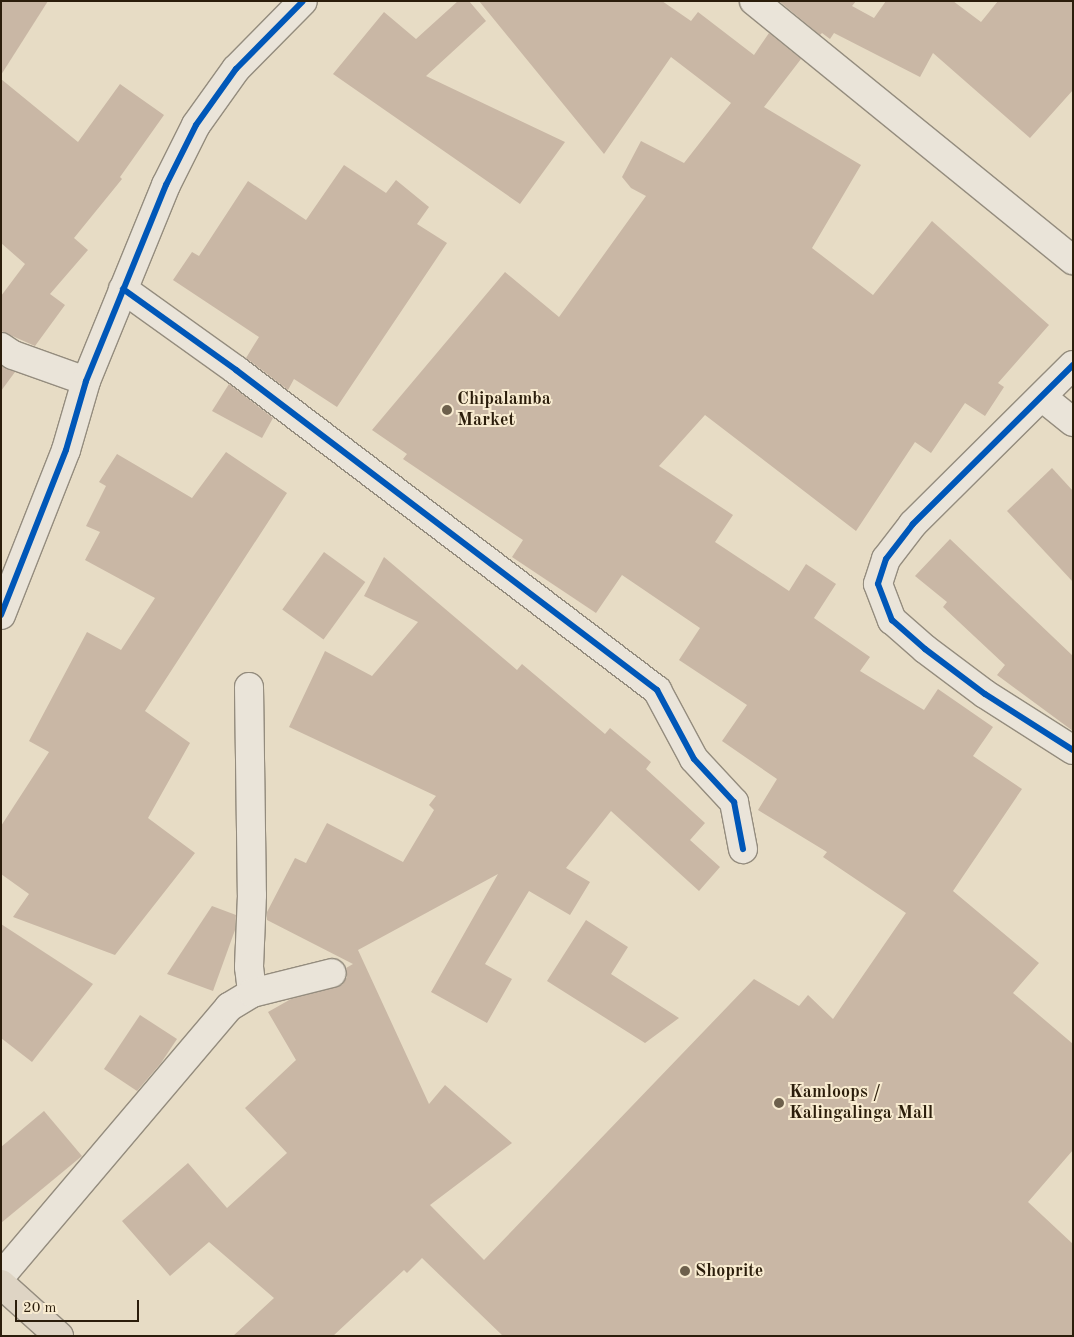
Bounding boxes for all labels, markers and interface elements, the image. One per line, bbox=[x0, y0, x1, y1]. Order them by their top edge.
place label: Chipalamba Market bbox=[457, 389, 551, 432]
marker: Chipalamba Market bbox=[441, 404, 453, 416]
place label: Kamloops / Kalingalinga Mall bbox=[789, 1082, 933, 1124]
marker: Kamloops / Kalingalinga Mall bbox=[773, 1097, 785, 1109]
place label: Shoprite bbox=[695, 1260, 763, 1282]
marker: Shoprite bbox=[679, 1265, 691, 1277]
scale bar bbox=[18, 1290, 141, 1322]
text: 20 m bbox=[23, 1301, 57, 1316]

